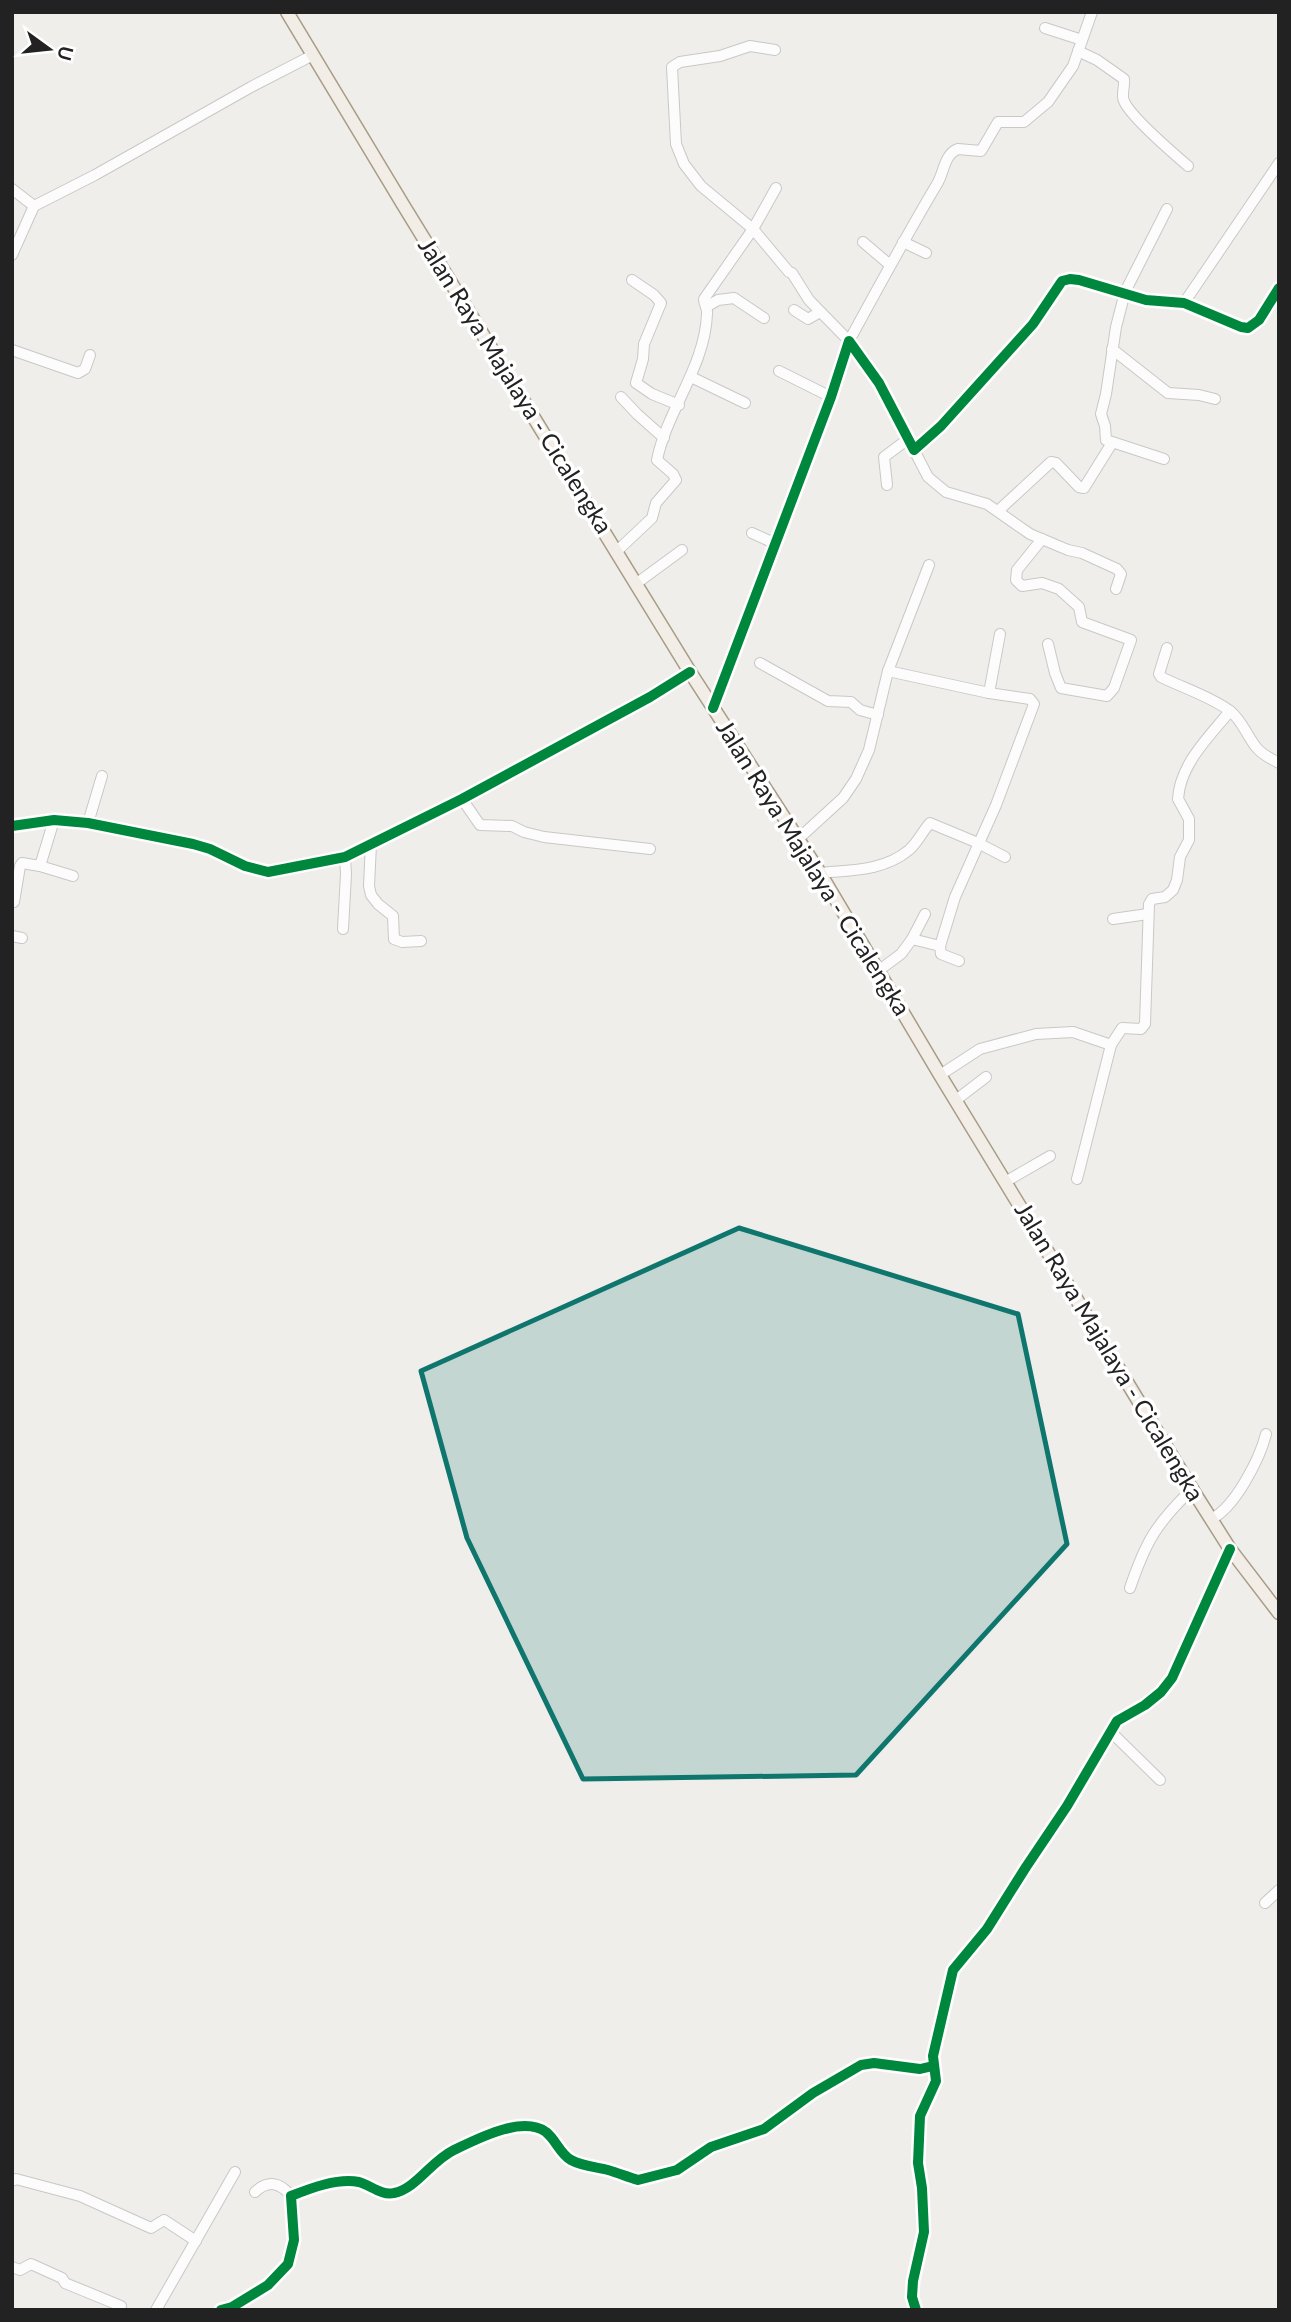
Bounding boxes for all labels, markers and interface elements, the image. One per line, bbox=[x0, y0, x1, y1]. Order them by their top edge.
north arrow bbox=[14, 14, 84, 84]
text: U bbox=[53, 44, 79, 63]
street label: Jalan Raya Majalaya - Cicalengka bbox=[413, 232, 619, 538]
street label: Jalan Raya Majalaya - Cicalengka bbox=[711, 714, 917, 1020]
street label: Jalan Raya Majalaya - Cicalengka bbox=[1010, 1197, 1211, 1506]

